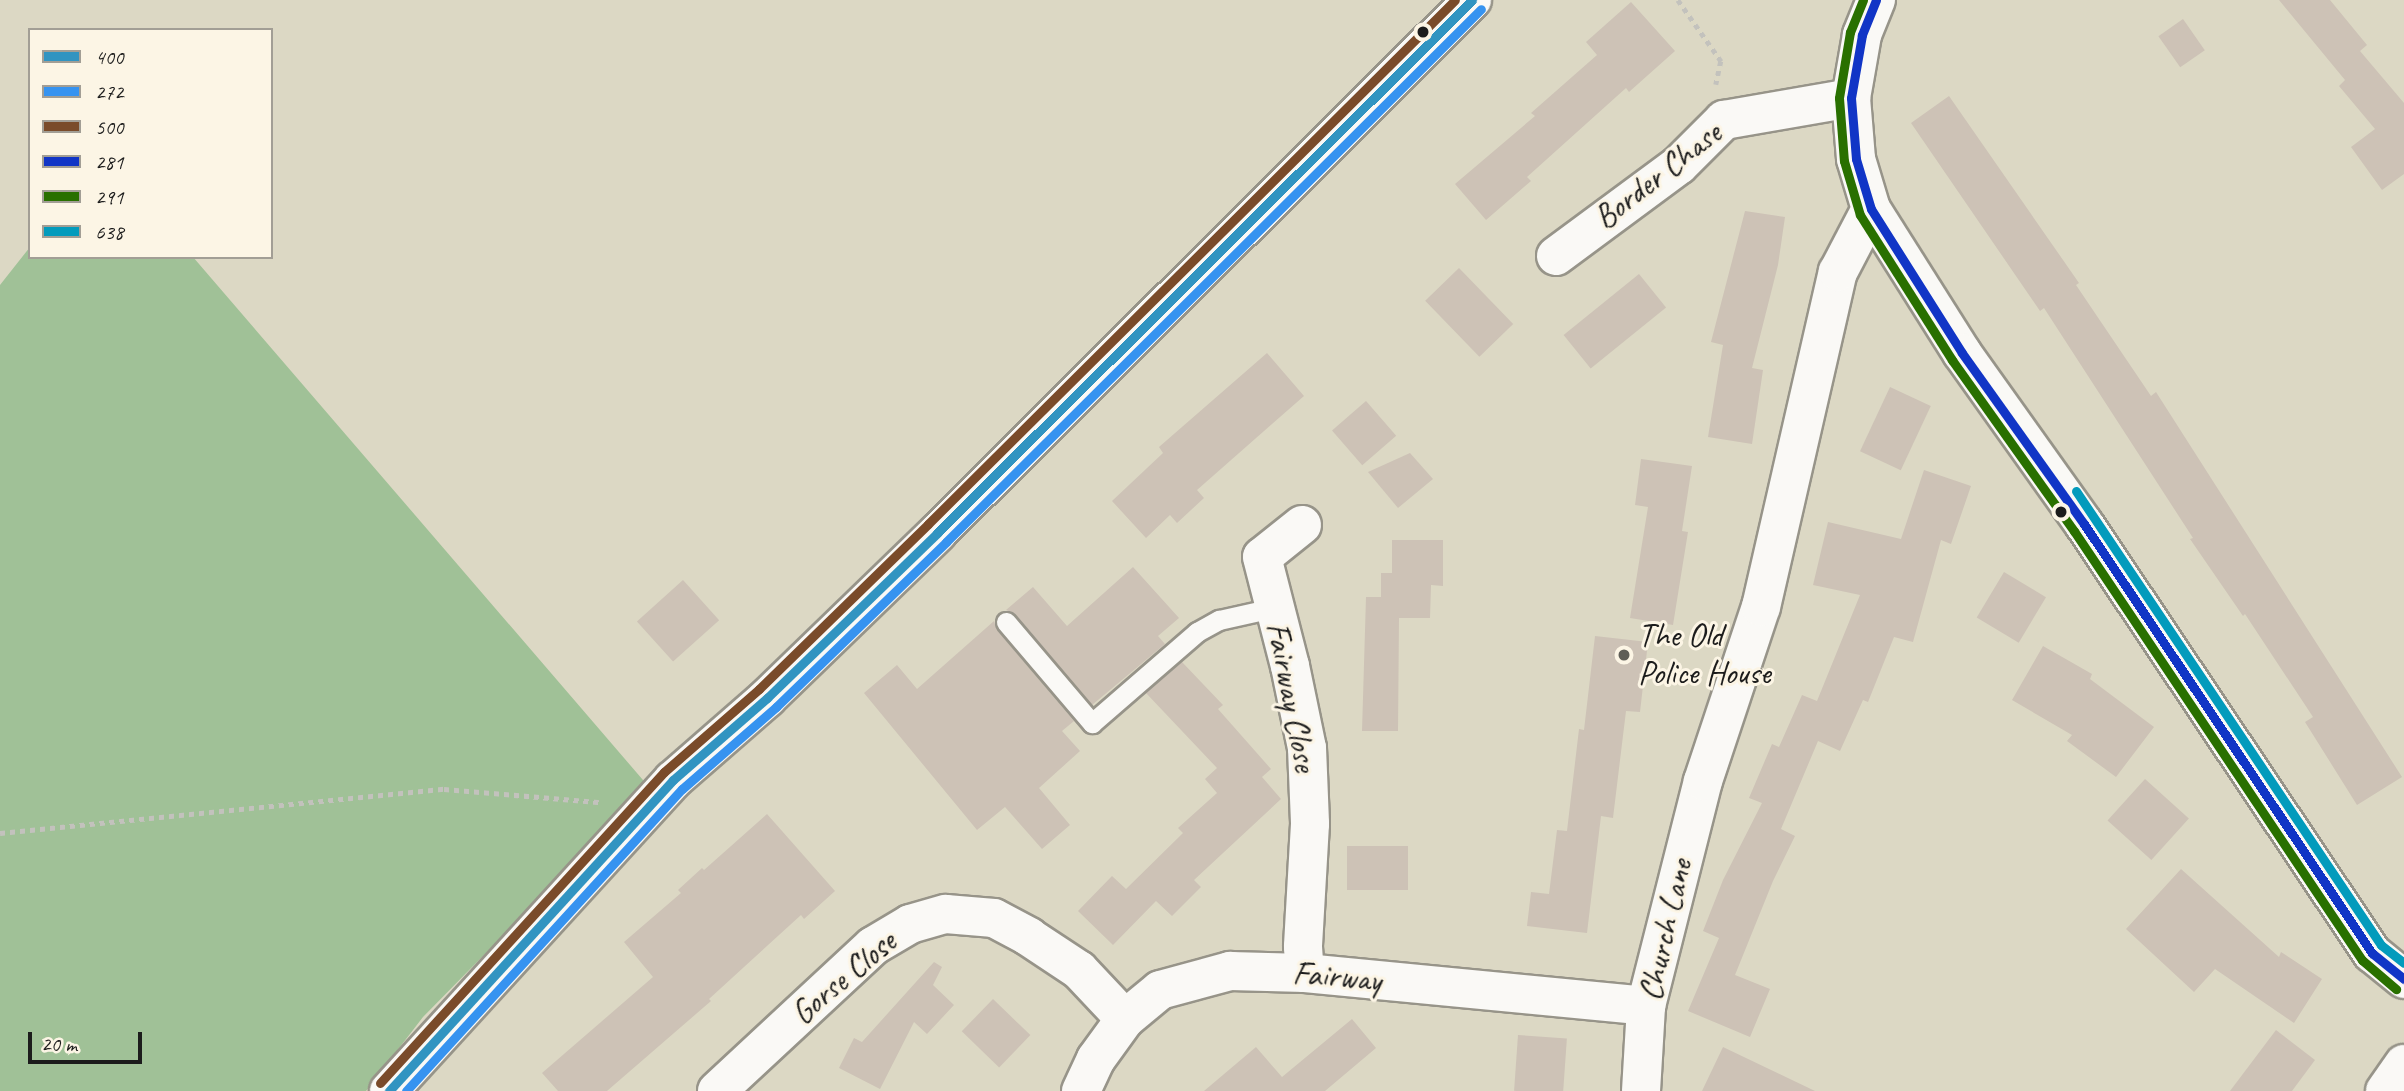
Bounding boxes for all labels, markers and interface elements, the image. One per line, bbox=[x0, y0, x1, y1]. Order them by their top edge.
unlabelled marker bbox=[1416, 25, 1430, 39]
legend bbox=[28, 28, 273, 259]
text: 400 bbox=[95, 44, 123, 70]
text: 272 bbox=[95, 79, 123, 105]
text: 500 bbox=[95, 114, 123, 140]
street label: Border Chase bbox=[1586, 114, 1730, 238]
text: 281 bbox=[95, 149, 123, 175]
text: 291 bbox=[95, 184, 123, 210]
text: 638 bbox=[95, 219, 123, 245]
unlabelled marker bbox=[2054, 505, 2068, 519]
place label: The Old Police House bbox=[1638, 616, 1770, 694]
street label: Fairway Close bbox=[1257, 619, 1325, 775]
marker: The Old Police House bbox=[1616, 647, 1632, 663]
street label: Church Lane bbox=[1630, 855, 1702, 1005]
street label: Gorse Close bbox=[784, 923, 904, 1033]
street label: Fairway bbox=[1291, 953, 1383, 1001]
scale bar bbox=[32, 1018, 145, 1062]
text: 20 m bbox=[41, 1031, 77, 1057]

